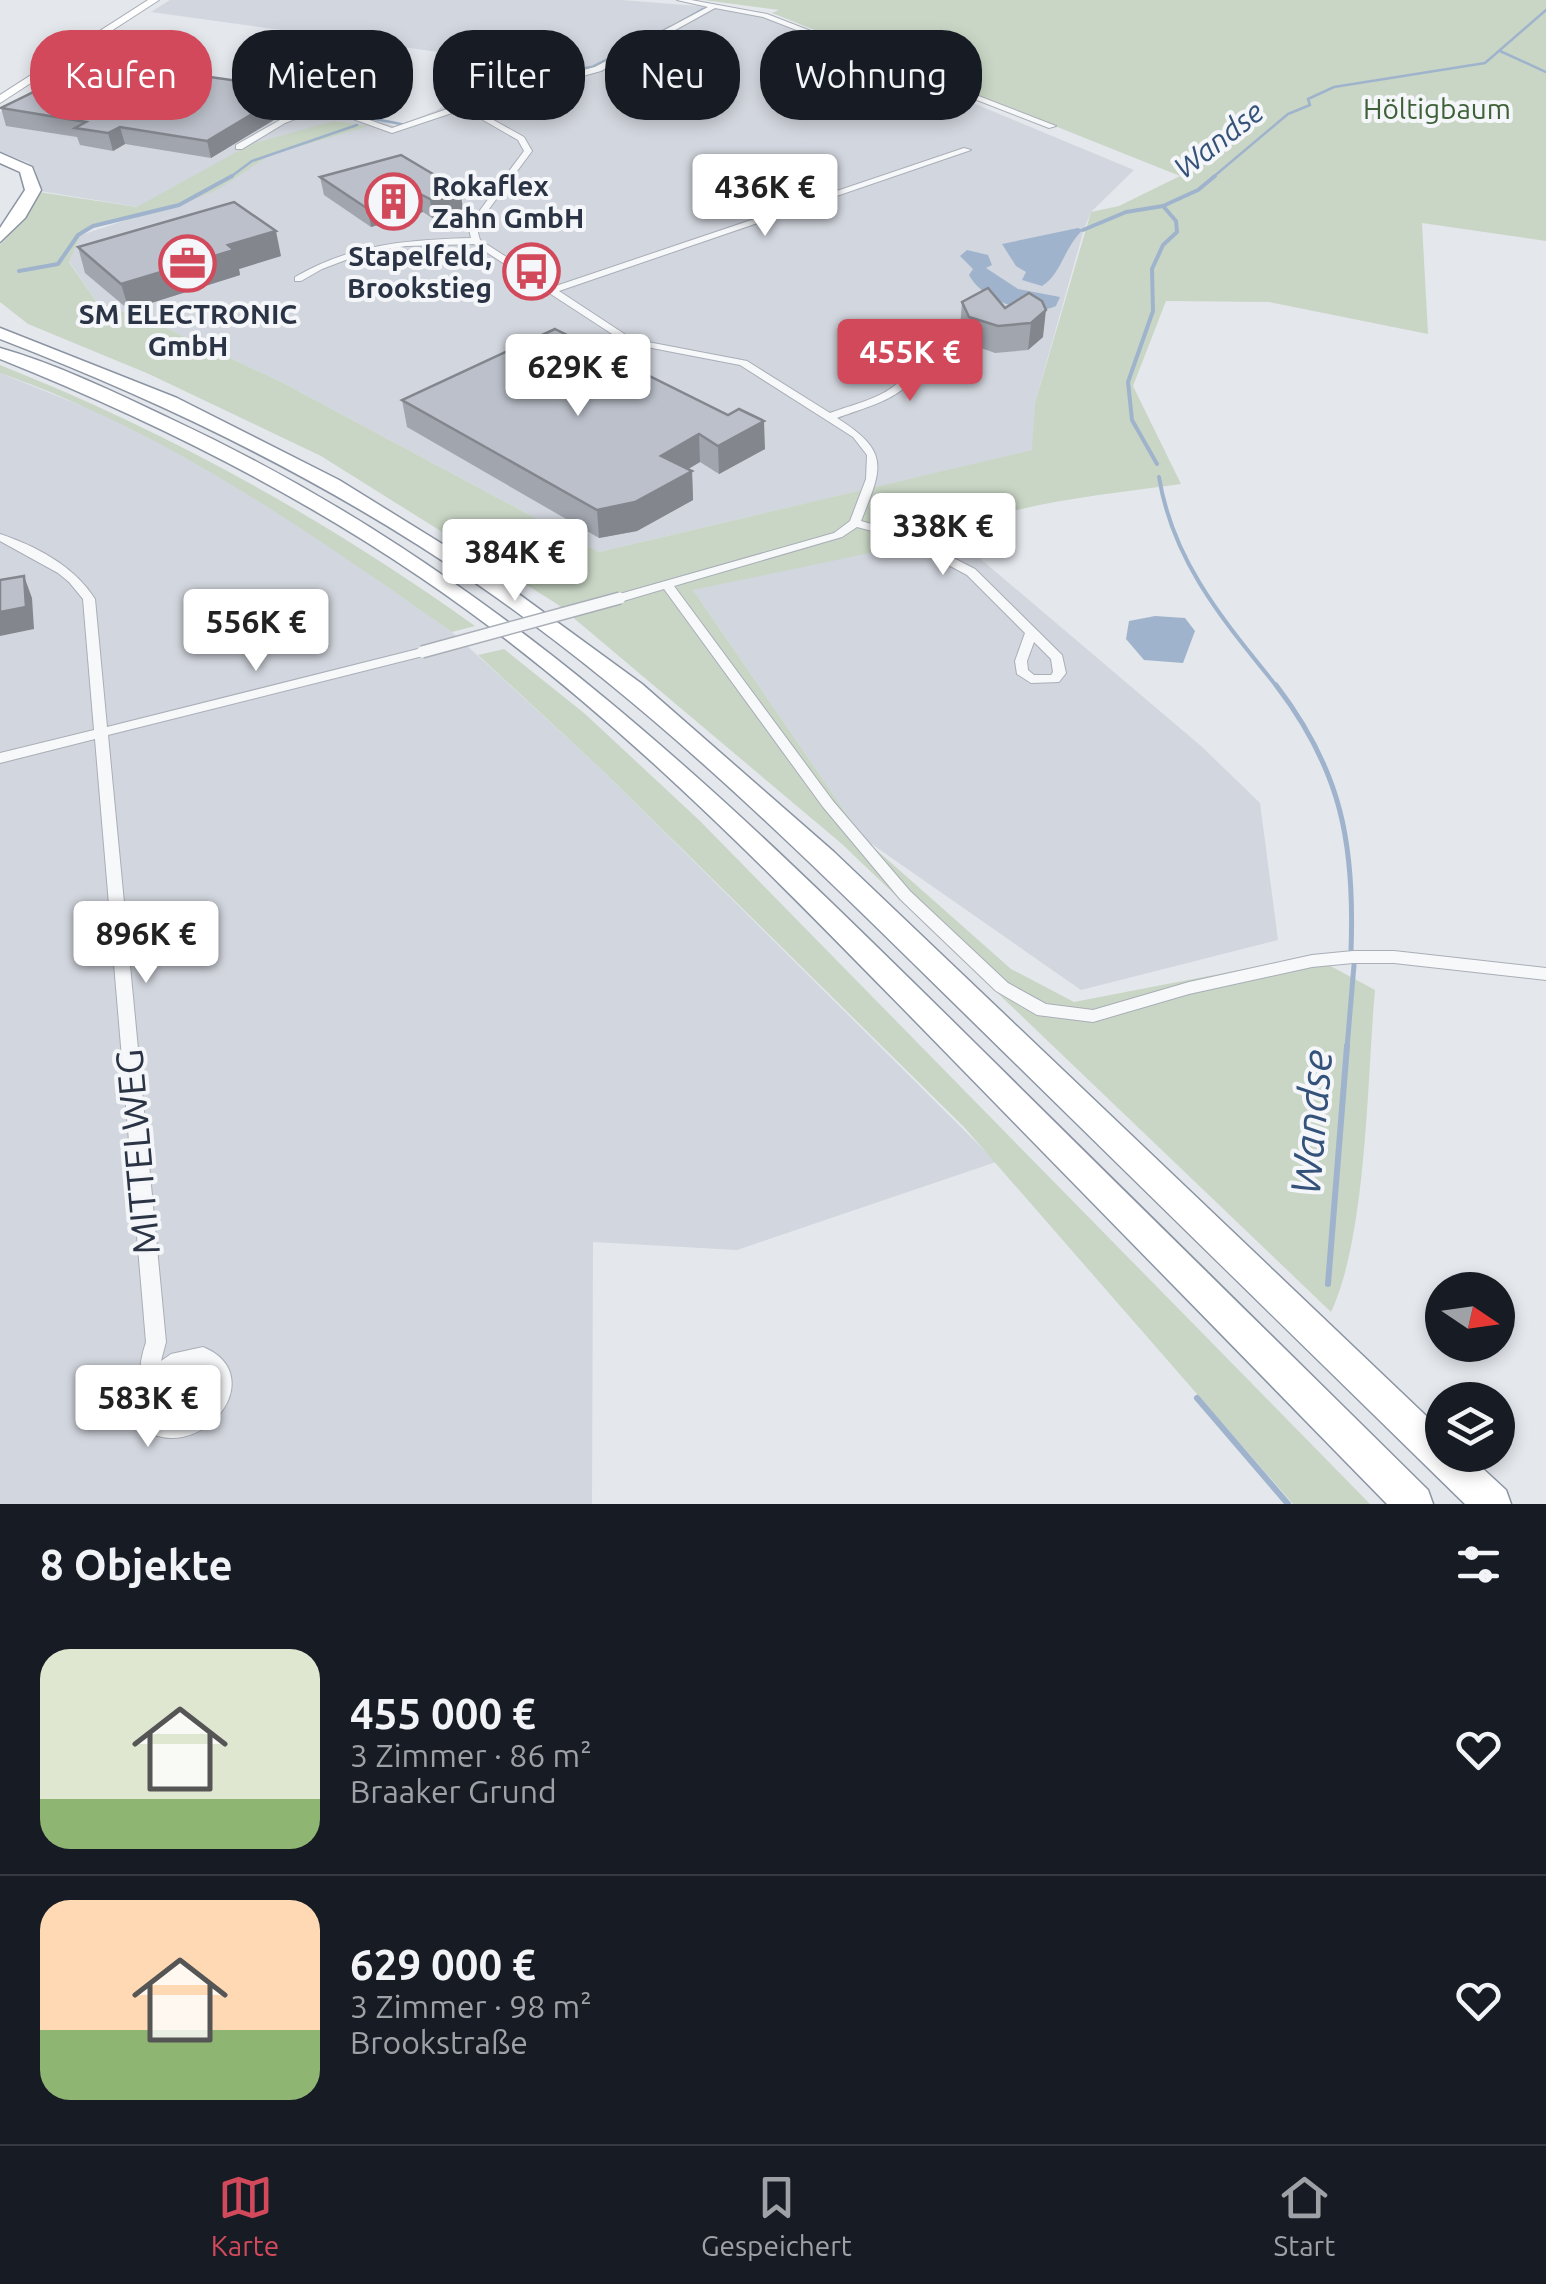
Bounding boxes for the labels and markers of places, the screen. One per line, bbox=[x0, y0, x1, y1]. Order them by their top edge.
pin: 436K € bbox=[684, 154, 846, 239]
place label: Rokaflex Zahn GmbH bbox=[432, 170, 584, 233]
building icon: Rokaflex Zahn GmbH bbox=[363, 172, 423, 232]
office icon: SM ELECTRONIC GmbH bbox=[158, 233, 218, 293]
place label: Stapelfeld, Brookstieg bbox=[347, 240, 492, 303]
bus stop icon: Stapelfeld, Brookstieg bbox=[501, 242, 561, 302]
place label: SM ELECTRONIC GmbH bbox=[79, 298, 297, 361]
pin: 455K € bbox=[829, 319, 991, 404]
pin: 629K € bbox=[497, 334, 659, 419]
pin: 338K € bbox=[862, 493, 1024, 578]
pin: 384K € bbox=[434, 519, 596, 604]
pin: 556K € bbox=[175, 589, 337, 674]
pin: 896K € bbox=[65, 901, 227, 986]
pin: 583K € bbox=[67, 1365, 229, 1450]

